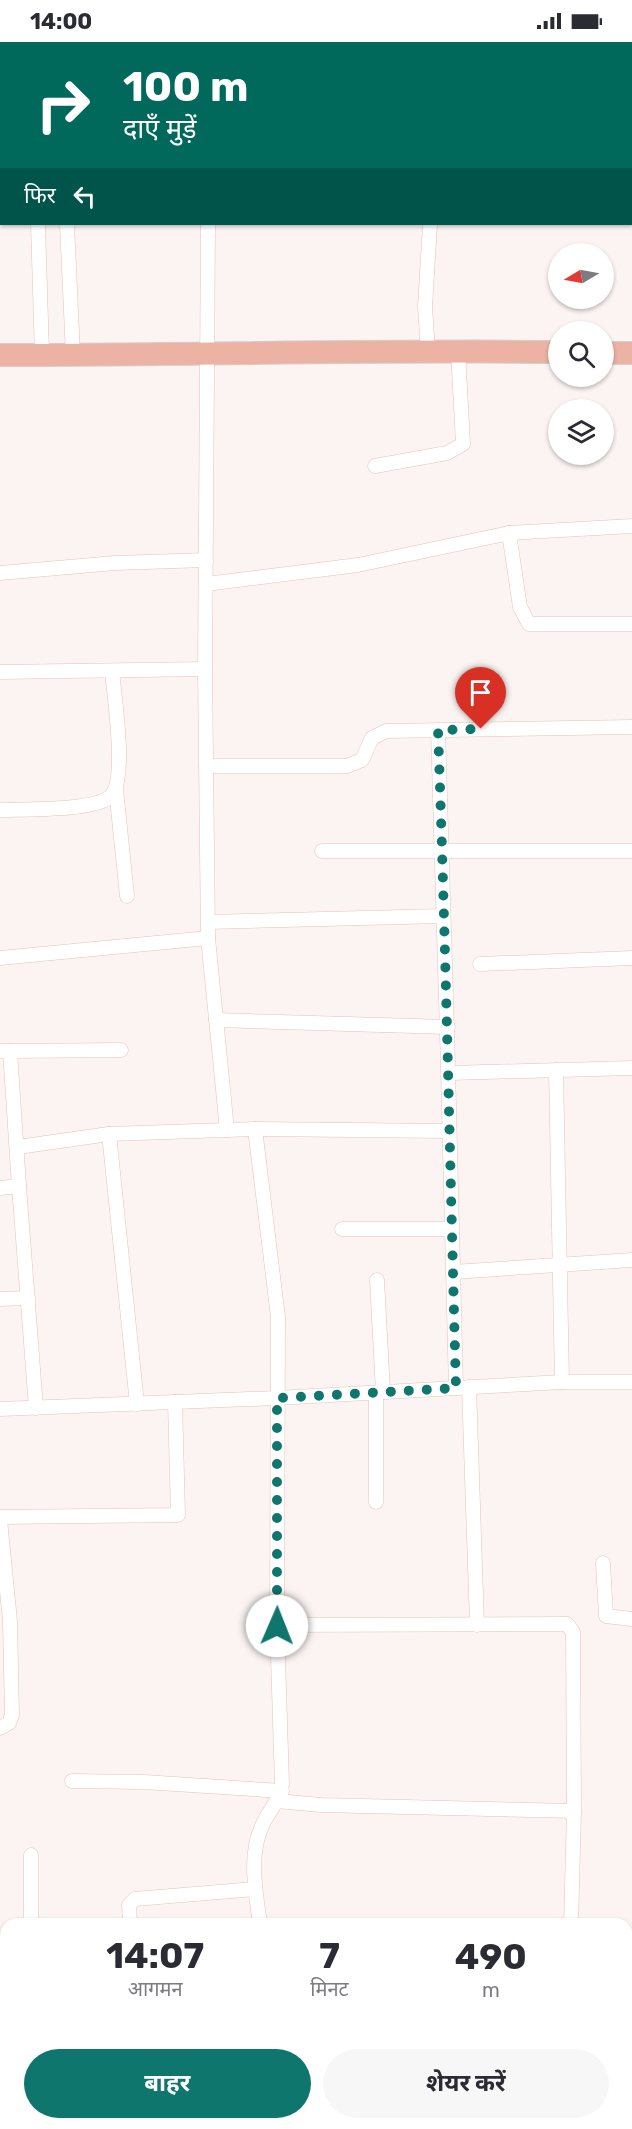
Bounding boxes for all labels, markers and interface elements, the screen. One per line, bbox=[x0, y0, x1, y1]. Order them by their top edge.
text: 14:00 bbox=[30, 8, 92, 35]
text: 100 m bbox=[123, 62, 248, 112]
icon: right bbox=[24, 66, 102, 144]
text: दाएँ मुड़ें bbox=[123, 113, 196, 145]
icon: left bbox=[68, 180, 101, 213]
text: फिर bbox=[24, 182, 56, 209]
north arrow bbox=[548, 243, 614, 309]
map controls bbox=[548, 243, 614, 465]
button: search bbox=[548, 321, 614, 387]
button: layers bbox=[548, 399, 614, 465]
pin bbox=[455, 667, 506, 729]
icon: arrive bbox=[464, 676, 497, 709]
position arrow bbox=[245, 1594, 309, 1658]
text: 14:07 bbox=[106, 1934, 204, 1977]
text: 7 bbox=[319, 1934, 340, 1977]
text: 490 bbox=[455, 1935, 527, 1978]
text: आगमन bbox=[128, 1977, 183, 2001]
text: मिनट bbox=[310, 1977, 349, 2001]
text: m bbox=[482, 1978, 500, 2002]
button: बाहर bbox=[24, 2049, 311, 2118]
button: शेयर करें bbox=[323, 2049, 609, 2118]

